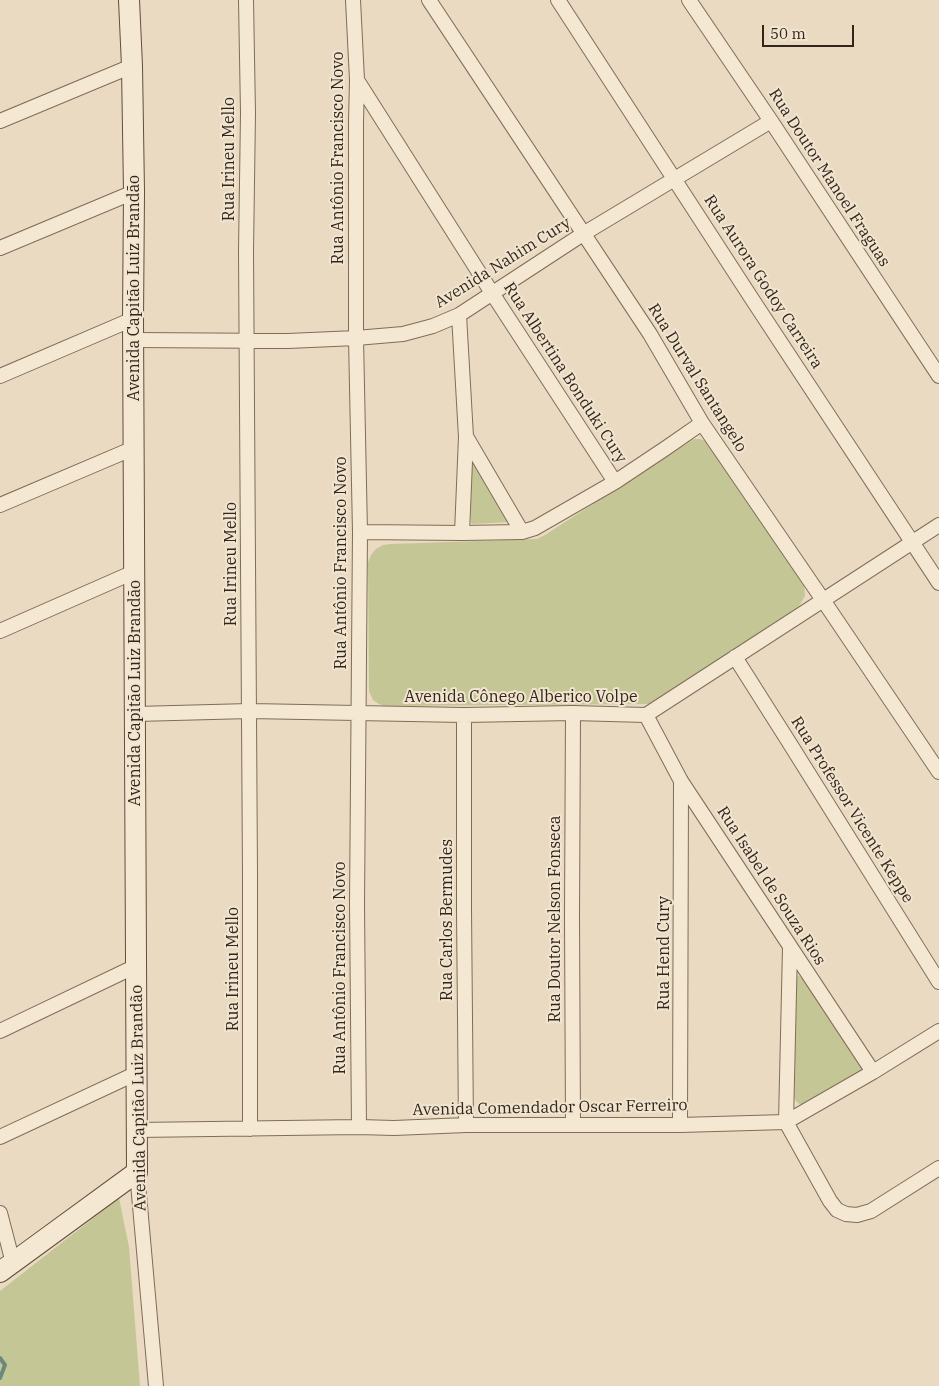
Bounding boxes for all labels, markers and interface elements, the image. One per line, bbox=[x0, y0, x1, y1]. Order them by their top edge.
scale bar bbox=[764, 15, 856, 47]
text: 50 m bbox=[770, 24, 806, 43]
street label: Rua Antônio Francisco Novo bbox=[328, 51, 348, 265]
street label: Rua Doutor Manoel Fraguas bbox=[764, 85, 894, 271]
street label: Rua Irineu Mello bbox=[219, 97, 239, 221]
street label: Avenida Capitão Luiz Brandão bbox=[124, 175, 144, 401]
street label: Rua Aurora Godoy Carreira bbox=[700, 191, 826, 373]
street label: Avenida Nahim Cury bbox=[432, 213, 574, 313]
street label: Rua Albertina Bonduki Cury bbox=[499, 279, 631, 467]
street label: Rua Durval Santangelo bbox=[643, 300, 751, 456]
street label: Rua Antônio Francisco Novo bbox=[331, 456, 351, 670]
street label: Rua Irineu Mello bbox=[221, 502, 241, 626]
street label: Avenida Capitão Luiz Brandão bbox=[125, 580, 145, 806]
street label: Avenida Cônego Alberico Volpe bbox=[404, 687, 638, 707]
street label: Rua Professor Vicente Keppe bbox=[787, 713, 917, 907]
street label: Rua Isabel de Souza Rios bbox=[712, 803, 830, 969]
street label: Rua Doutor Nelson Fonseca bbox=[545, 815, 565, 1023]
street label: Rua Carlos Bermudes bbox=[437, 839, 457, 1001]
street label: Rua Antônio Francisco Novo bbox=[330, 861, 350, 1075]
street label: Rua Hend Cury bbox=[654, 896, 674, 1010]
street label: Rua Irineu Mello bbox=[223, 907, 243, 1031]
street label: Avenida Capitão Luiz Brandão bbox=[127, 985, 151, 1211]
street label: Avenida Comendador Oscar Ferreiro bbox=[412, 1096, 688, 1120]

